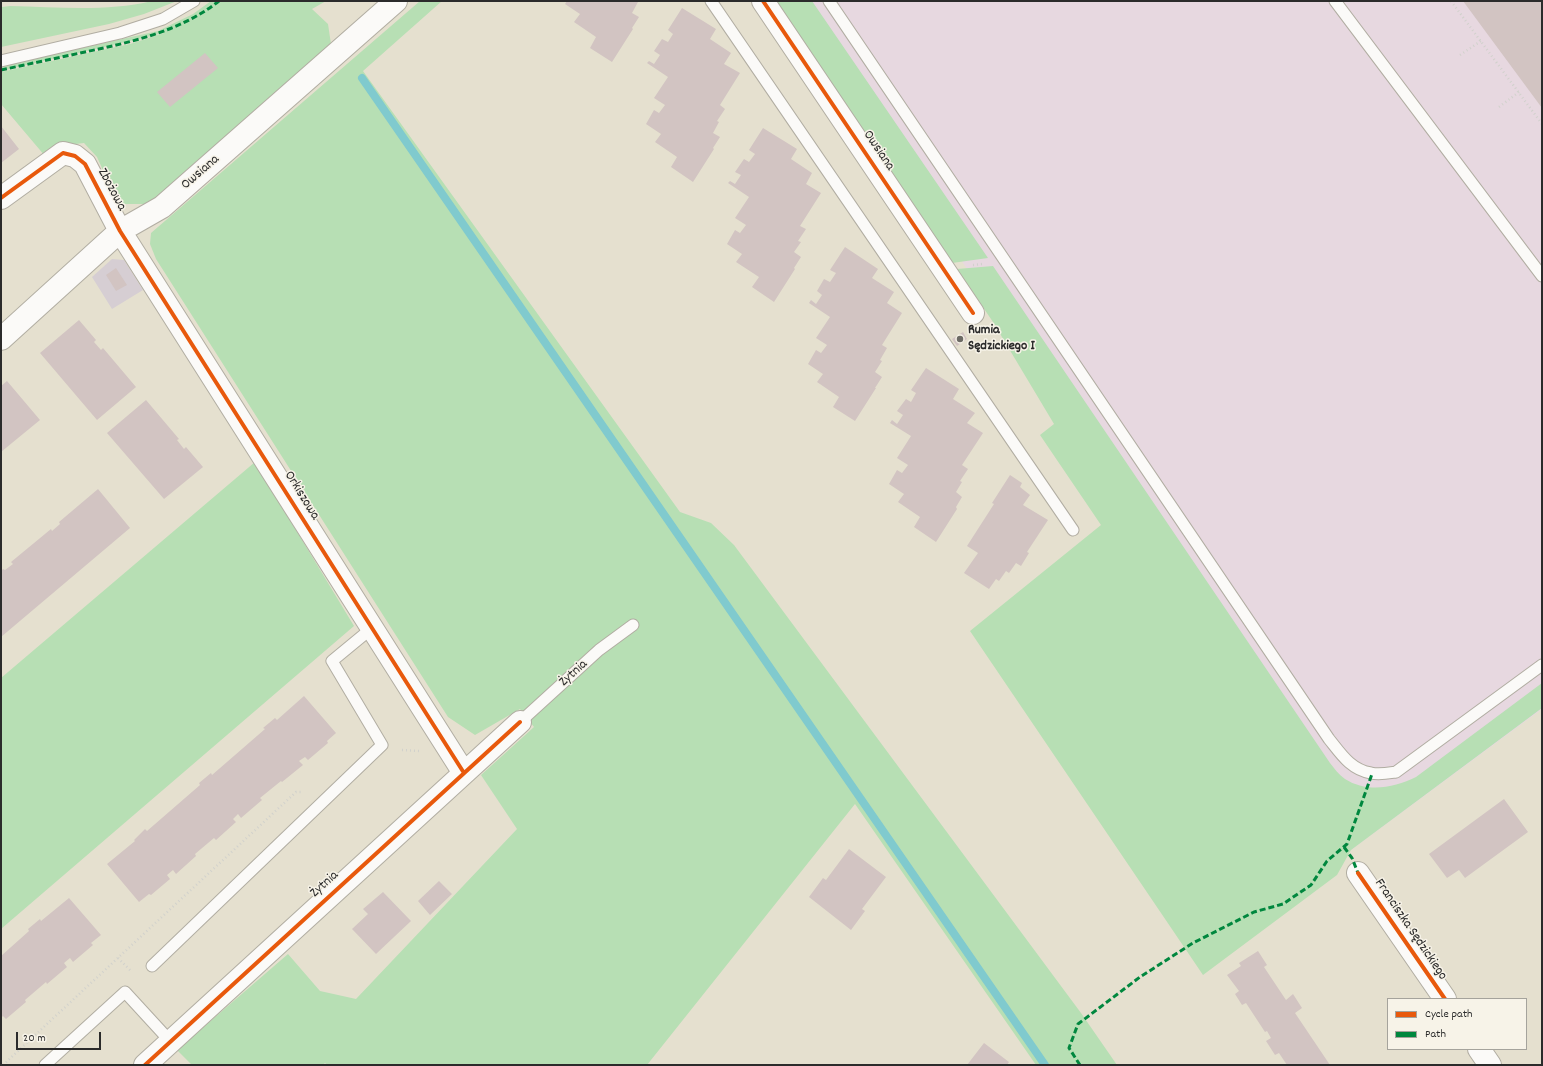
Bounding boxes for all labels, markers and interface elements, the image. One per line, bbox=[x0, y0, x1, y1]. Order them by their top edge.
street label: Owsiana bbox=[858, 128, 898, 174]
street label: Owsiana bbox=[178, 152, 224, 194]
street label: Zbożowa bbox=[93, 166, 129, 214]
place label: Rumia Sędzickiego I bbox=[968, 323, 1035, 356]
marker: Rumia Sędzickiego I bbox=[955, 334, 965, 344]
street label: Orkiszowa bbox=[279, 468, 323, 524]
street label: Żytnia bbox=[556, 657, 592, 691]
street label: Żytnia bbox=[307, 868, 343, 902]
street label: Franciszka Sędzickiego bbox=[1370, 876, 1450, 984]
legend bbox=[1387, 998, 1527, 1050]
text: Cycle path bbox=[1425, 1006, 1473, 1023]
scale bar bbox=[18, 1024, 103, 1050]
text: Path bbox=[1425, 1026, 1446, 1043]
text: 20 m bbox=[23, 1030, 46, 1047]

